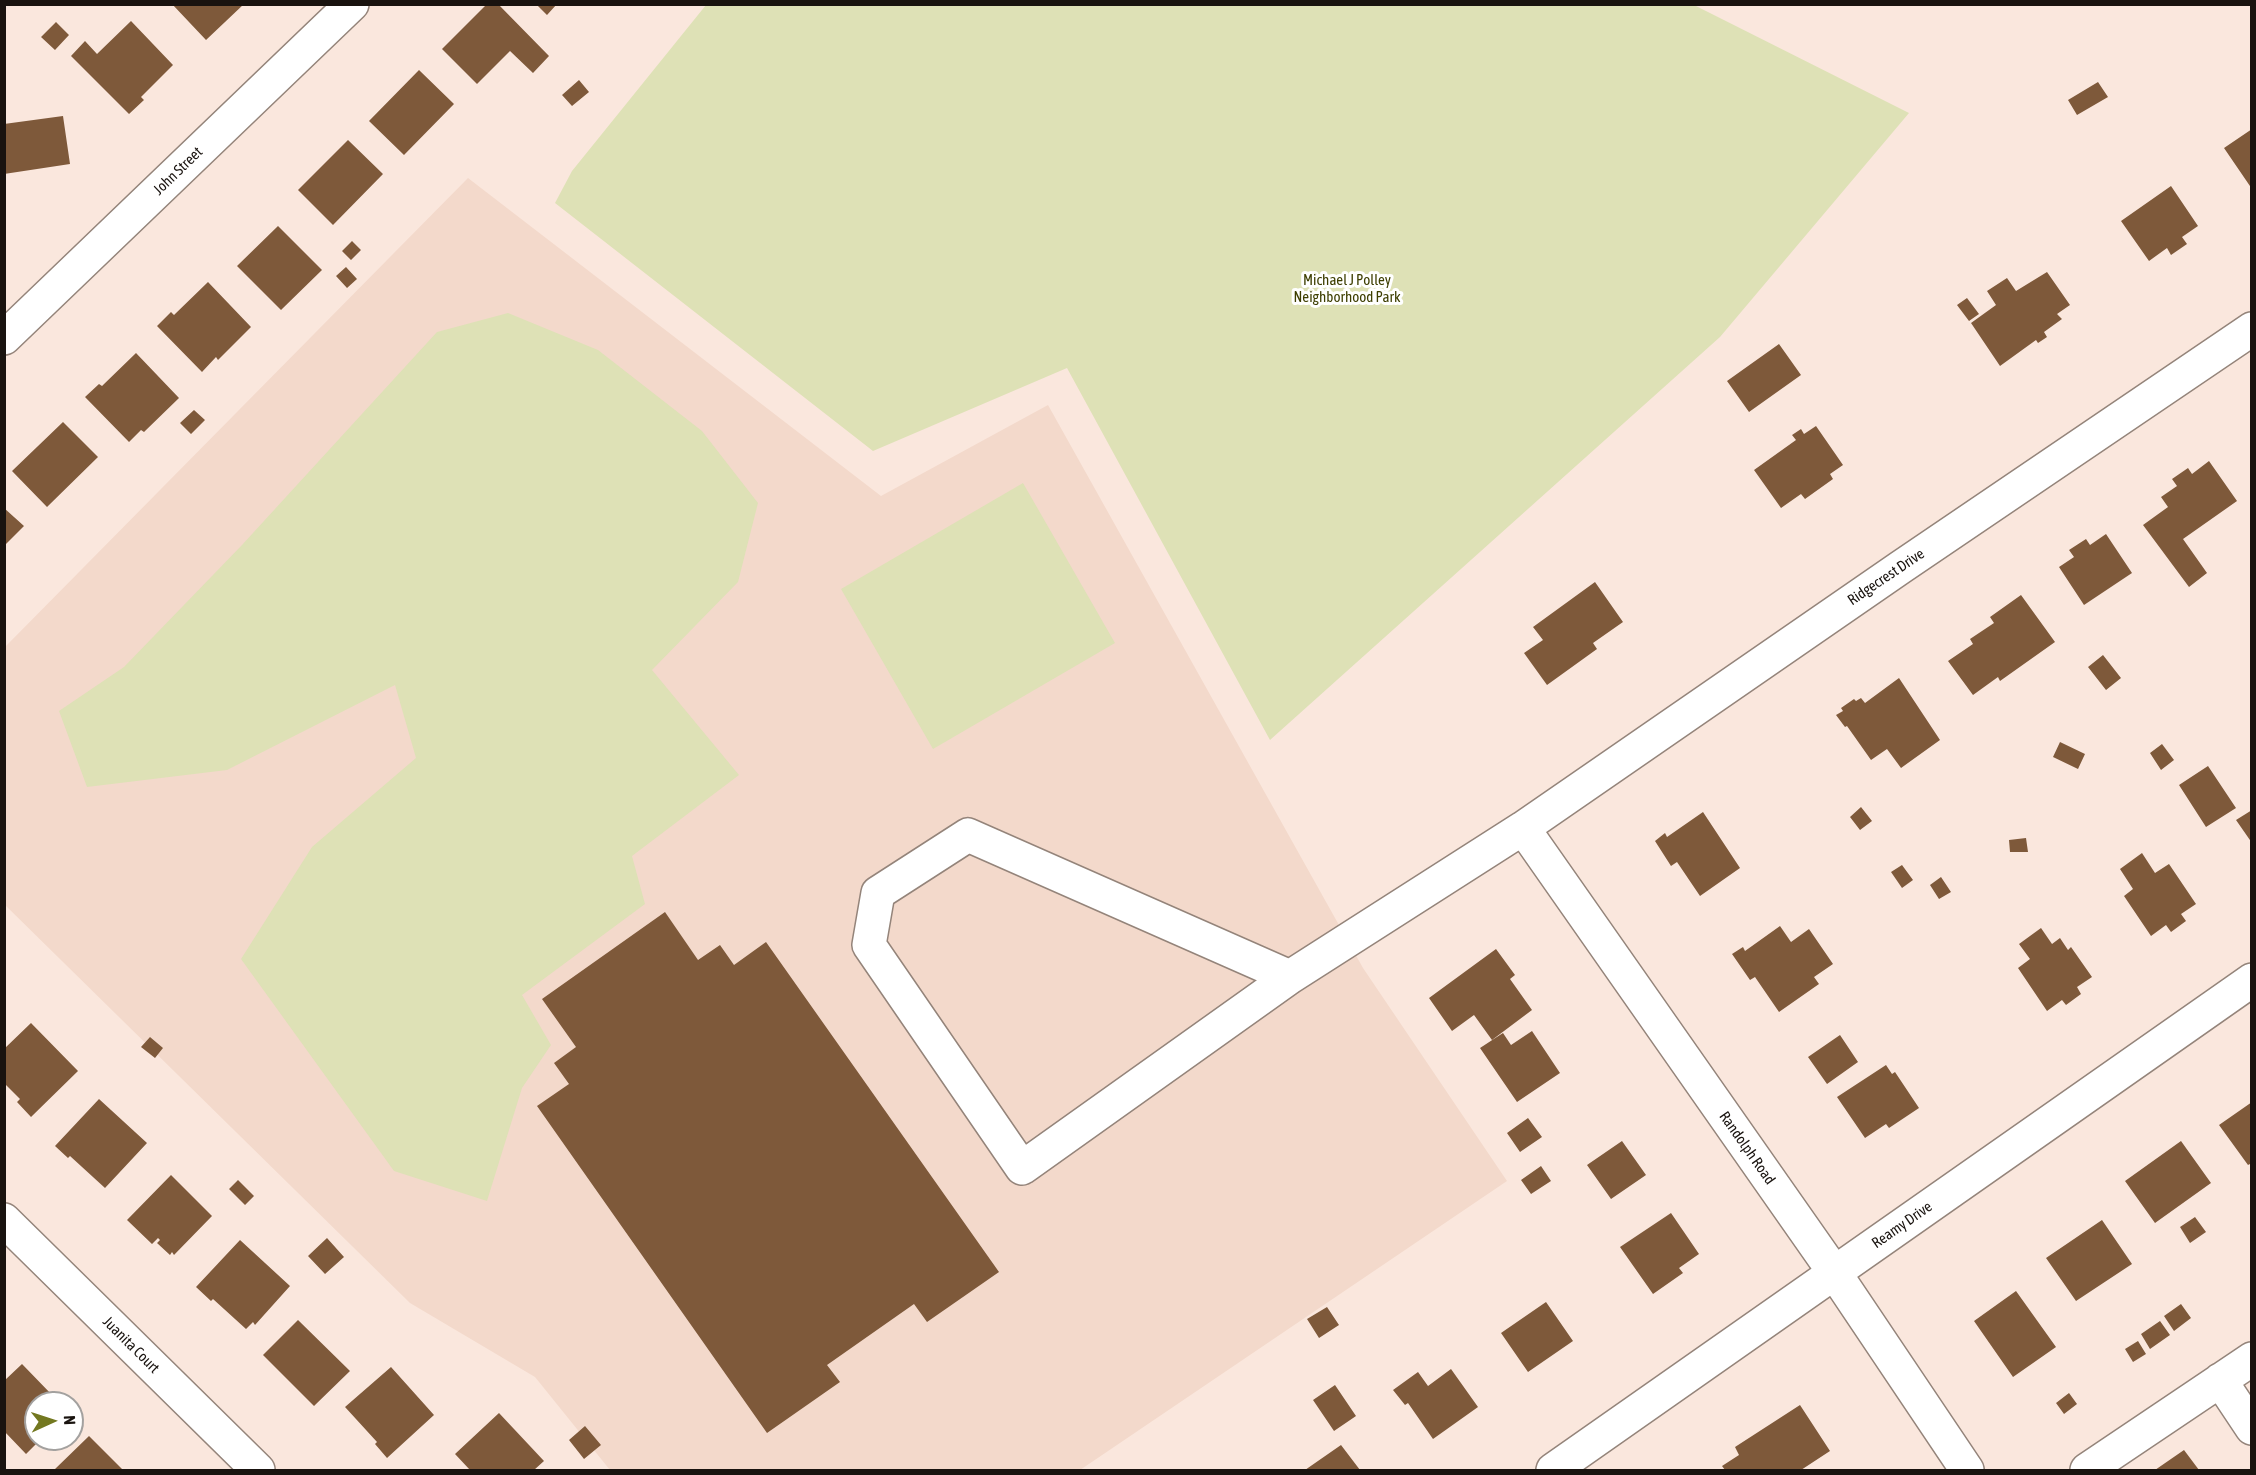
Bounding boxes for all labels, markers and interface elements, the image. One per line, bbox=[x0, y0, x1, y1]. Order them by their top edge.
street label: John Street bbox=[150, 143, 206, 199]
park label: Michael J Polley Neighborhood Park bbox=[1293, 271, 1401, 306]
street label: Ridgecrest Drive bbox=[1844, 545, 1928, 609]
street label: Randolph Road bbox=[1715, 1108, 1779, 1188]
street label: Reamy Drive bbox=[1868, 1198, 1936, 1252]
street label: Juanita Court bbox=[99, 1313, 163, 1377]
north arrow bbox=[24, 1391, 84, 1451]
text: N bbox=[61, 1415, 79, 1425]

